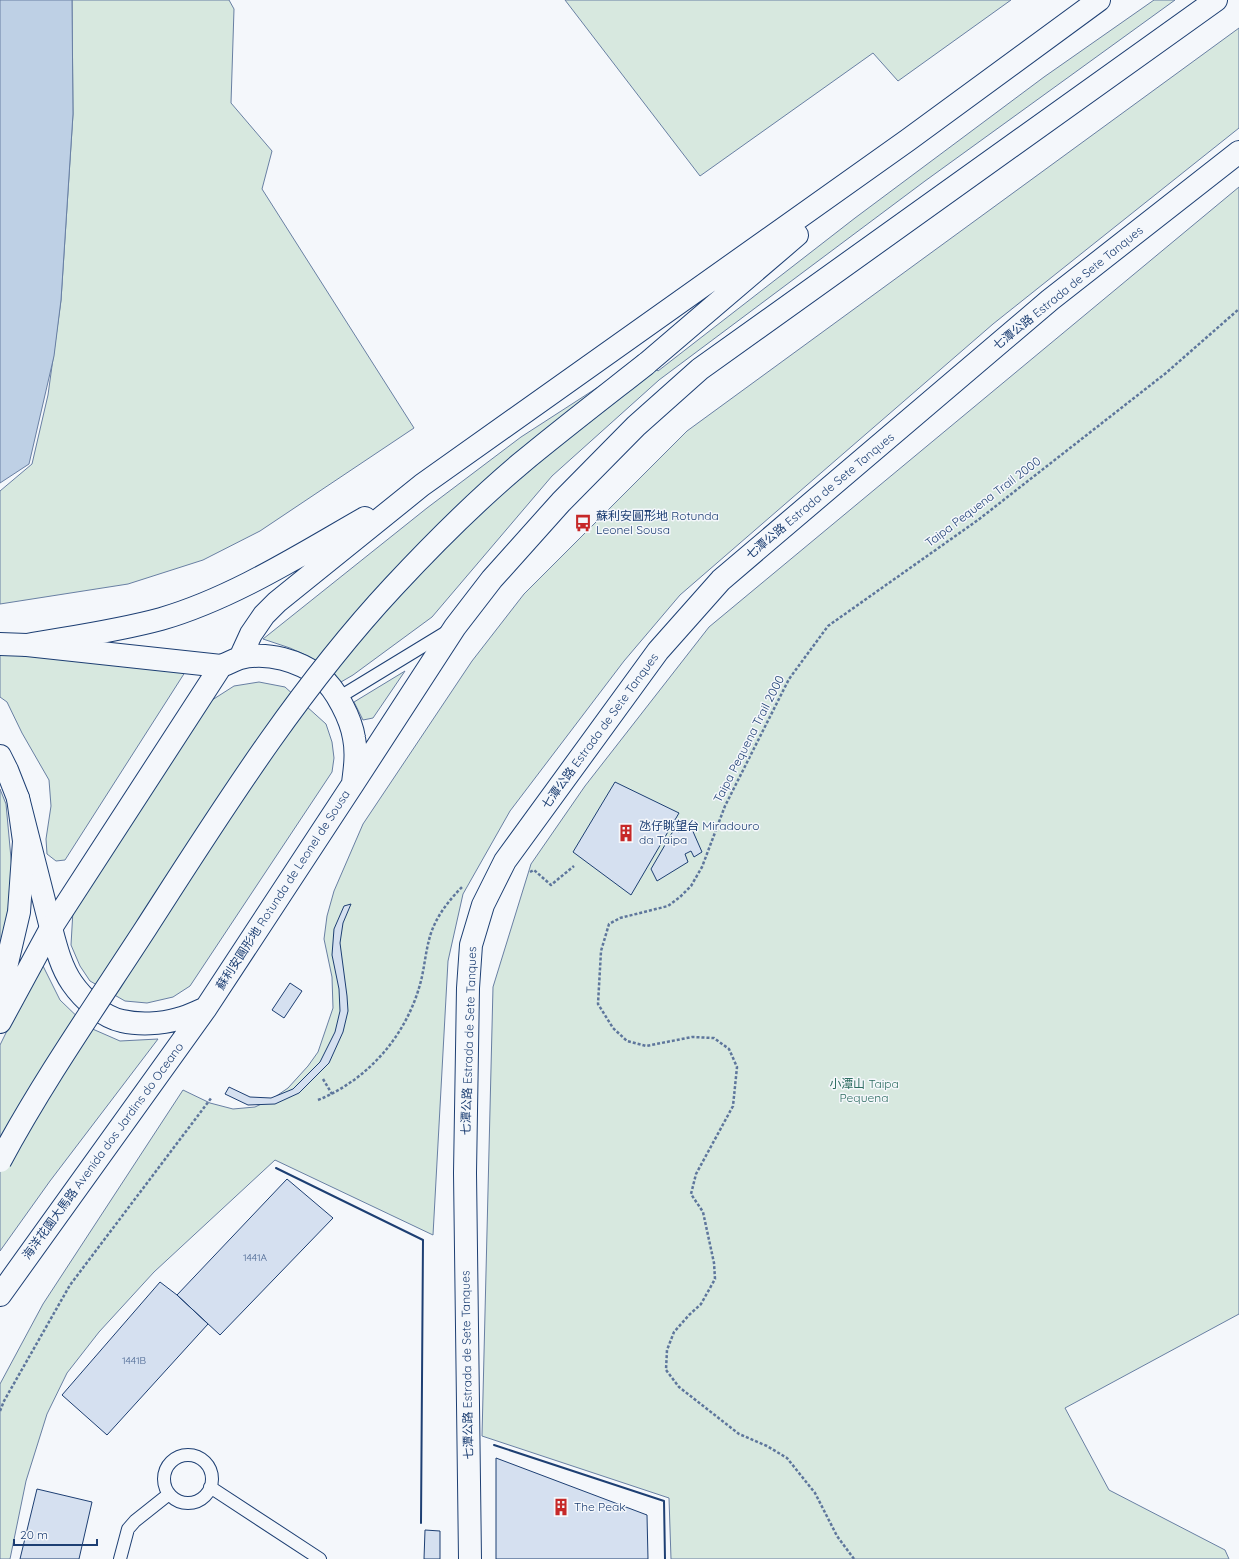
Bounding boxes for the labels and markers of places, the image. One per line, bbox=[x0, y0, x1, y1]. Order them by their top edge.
place label: 蘇利安圓形地 Rotunda Leonel Sousa bbox=[596, 508, 719, 537]
bus stop icon: 蘇利安圓形地 Rotunda Leonel Sousa bbox=[573, 513, 593, 533]
place label: 氹仔眺望台 Miradouro da Taipa bbox=[639, 818, 759, 847]
building icon: 氹仔眺望台 Miradouro da Taipa bbox=[616, 823, 636, 843]
building icon: The Peak bbox=[551, 1497, 571, 1517]
place label: The Peak bbox=[574, 1499, 626, 1514]

